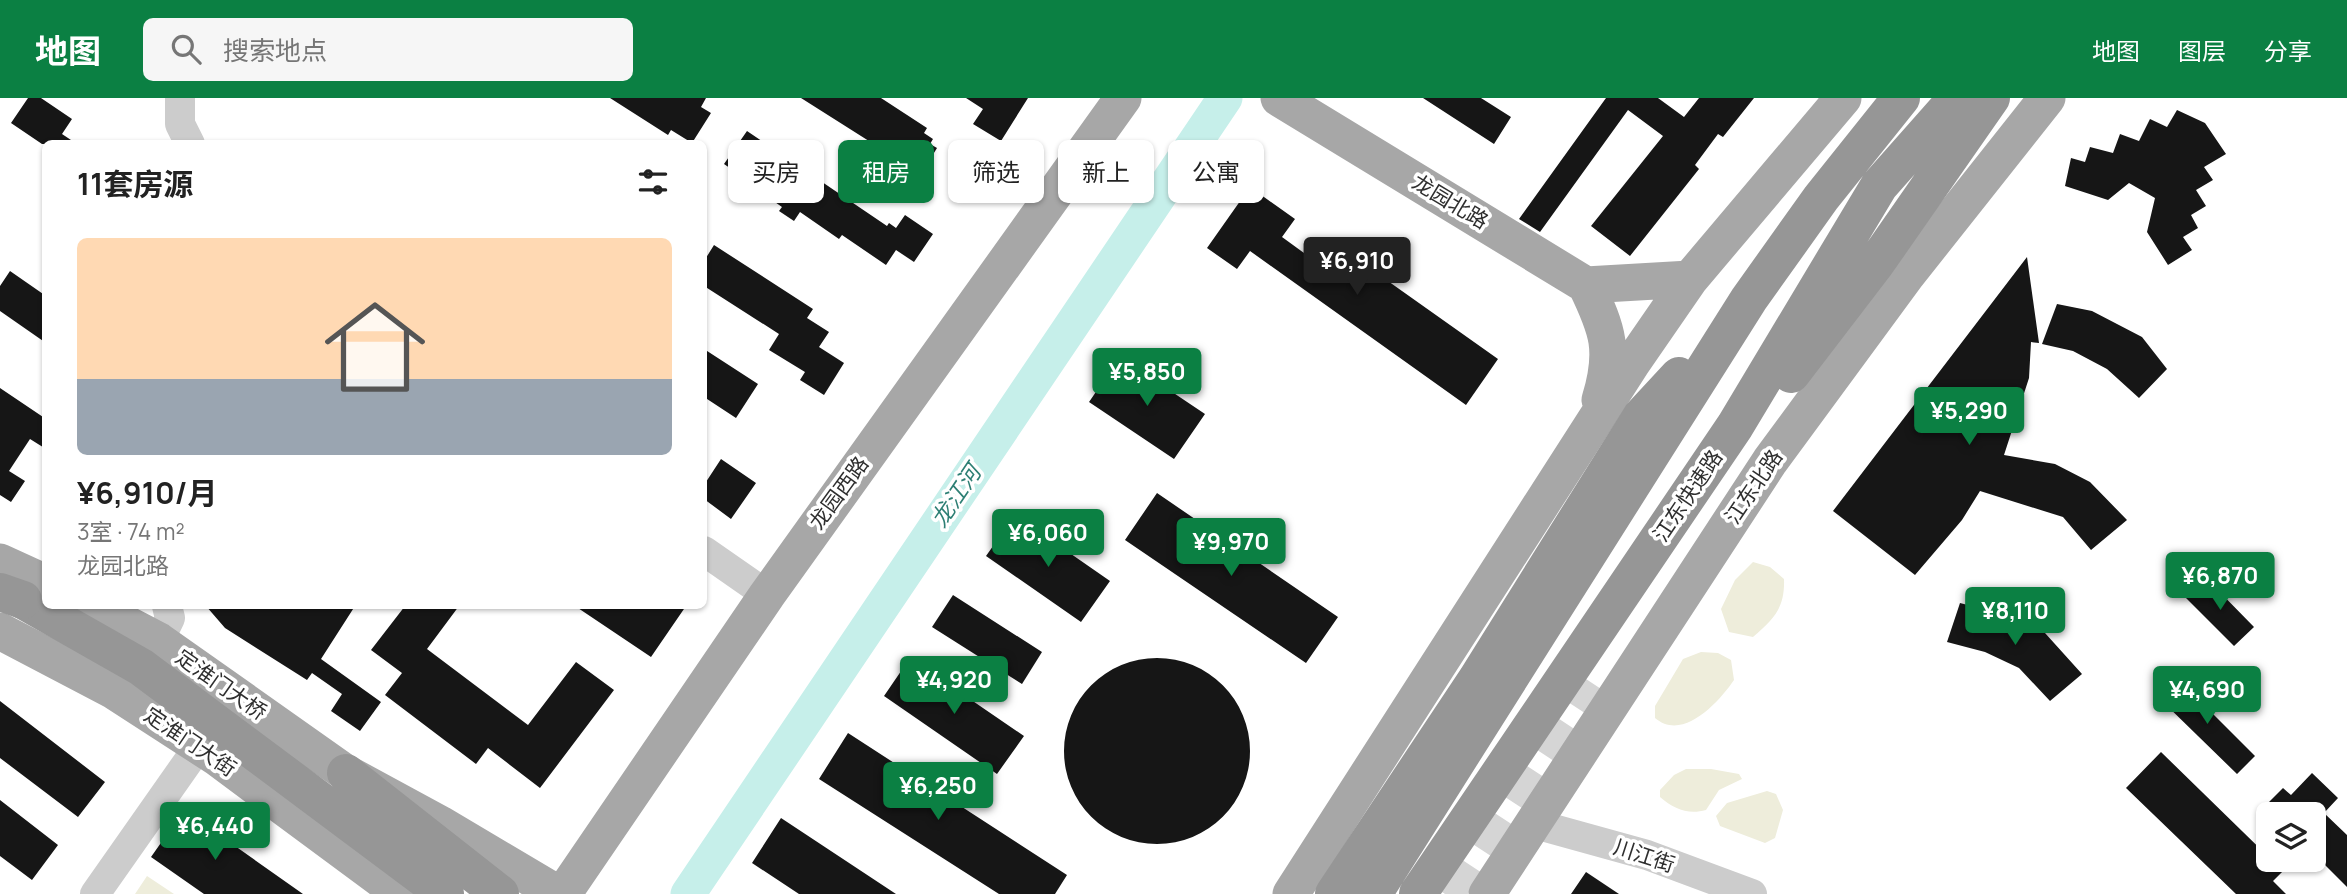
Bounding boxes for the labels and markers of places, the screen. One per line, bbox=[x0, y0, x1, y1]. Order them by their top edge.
pin: ¥6,910 bbox=[1300, 238, 1414, 297]
pin: ¥5,850 bbox=[1090, 348, 1204, 408]
pin: ¥5,290 bbox=[1912, 388, 2026, 447]
pin: ¥6,060 bbox=[991, 510, 1105, 569]
pin: ¥9,970 bbox=[1174, 518, 1288, 578]
pin: ¥6,870 bbox=[2163, 552, 2277, 612]
pin: ¥8,110 bbox=[1958, 588, 2072, 647]
pin: ¥4,920 bbox=[897, 656, 1011, 716]
pin: ¥4,690 bbox=[2150, 666, 2264, 726]
pin: ¥6,250 bbox=[881, 762, 995, 822]
pin: ¥6,440 bbox=[158, 802, 272, 862]

